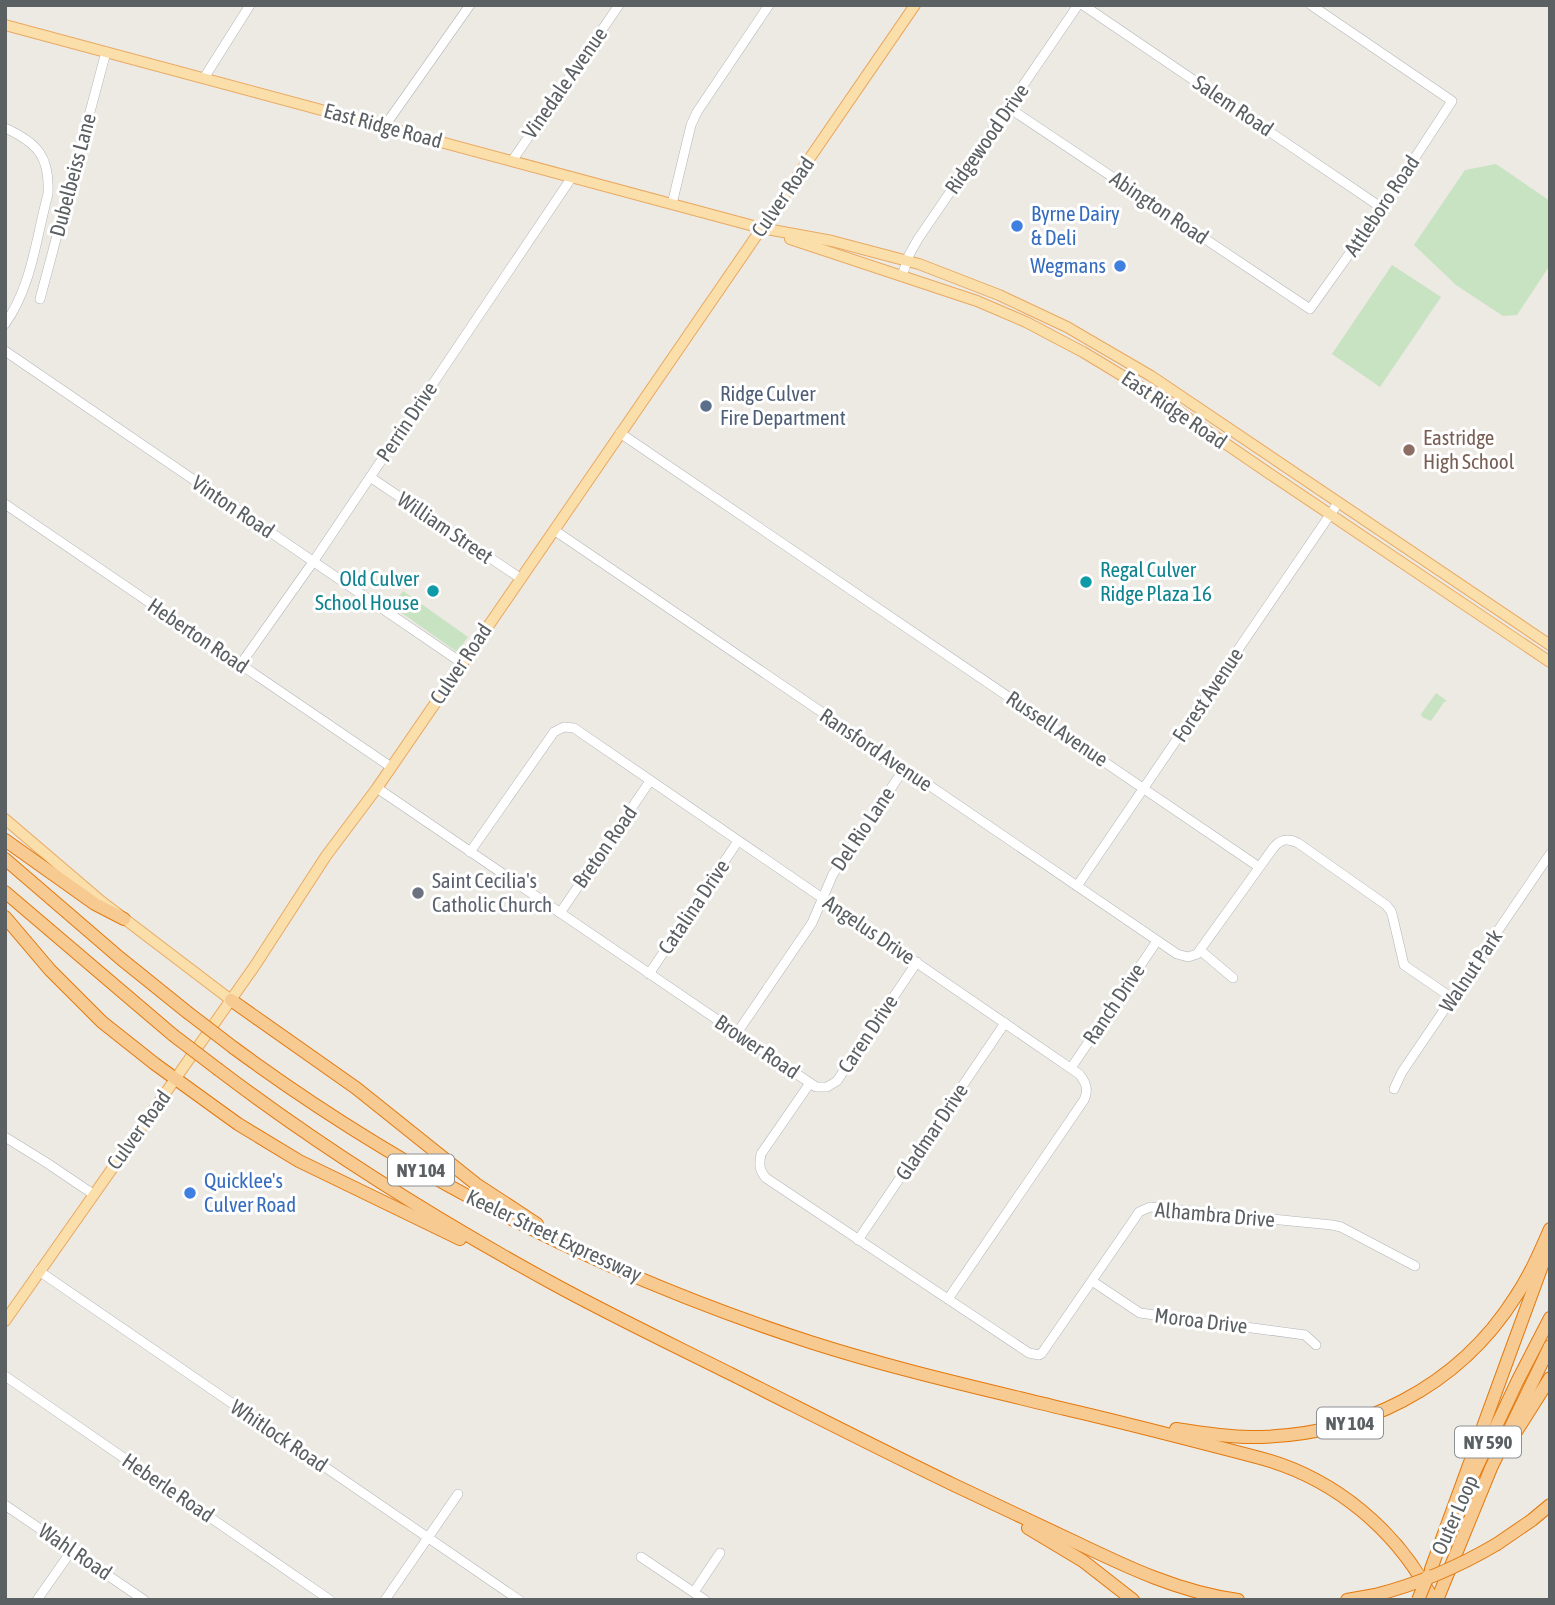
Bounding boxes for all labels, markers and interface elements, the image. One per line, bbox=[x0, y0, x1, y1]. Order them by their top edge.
street label: Vinedale Avenue bbox=[517, 22, 611, 143]
street label: Salem Road bbox=[1189, 70, 1278, 141]
street label: Ridgewood Drive bbox=[939, 79, 1033, 198]
street label: East Ridge Road bbox=[321, 98, 445, 152]
street label: Dubelbeiss Lane bbox=[44, 110, 100, 239]
street label: Attleboro Road bbox=[1339, 151, 1424, 260]
street label: Culver Road bbox=[746, 152, 818, 241]
street label: Abington Road bbox=[1106, 166, 1213, 249]
place label: Byrne Dairy & Deli bbox=[1031, 201, 1120, 249]
marker: Byrne Dairy & Deli bbox=[1009, 218, 1025, 234]
place label: Wegmans bbox=[1030, 253, 1106, 277]
marker: Wegmans bbox=[1112, 258, 1128, 274]
street label: East Ridge Road bbox=[1118, 365, 1232, 453]
street label: Perrin Drive bbox=[371, 377, 441, 466]
place label: Ridge Culver Fire Department bbox=[720, 381, 846, 429]
marker: Ridge Culver Fire Department bbox=[698, 398, 714, 414]
place label: Eastridge High School bbox=[1423, 425, 1515, 473]
marker: Eastridge High School bbox=[1401, 442, 1417, 458]
street label: Vinton Road bbox=[188, 470, 279, 542]
street label: William Street bbox=[393, 487, 498, 568]
place label: Regal Culver Ridge Plaza 16 bbox=[1100, 557, 1212, 605]
place label: Old Culver School House bbox=[315, 566, 420, 614]
marker: Regal Culver Ridge Plaza 16 bbox=[1078, 574, 1094, 590]
marker: Old Culver School House bbox=[425, 583, 441, 599]
street label: Heberton Road bbox=[144, 593, 253, 678]
street label: Culver Road bbox=[424, 619, 496, 708]
street label: Forest Avenue bbox=[1167, 643, 1247, 746]
street label: Russell Avenue bbox=[1002, 685, 1113, 771]
street label: Ransford Avenue bbox=[816, 703, 937, 796]
street label: Del Rio Lane bbox=[826, 782, 899, 875]
street label: Breton Road bbox=[567, 801, 641, 892]
street label: Catalina Drive bbox=[653, 855, 734, 958]
place label: Saint Cecilia's Catholic Church bbox=[432, 868, 552, 916]
marker: Saint Cecilia's Catholic Church bbox=[410, 885, 426, 901]
street label: Angelus Drive bbox=[819, 890, 920, 969]
street label: Walnut Park bbox=[1434, 925, 1506, 1016]
street label: Ranch Drive bbox=[1077, 959, 1149, 1048]
street label: Caren Drive bbox=[832, 990, 902, 1077]
street label: Brower Road bbox=[711, 1009, 804, 1083]
street label: Gladmar Drive bbox=[890, 1079, 972, 1184]
street label: Culver Road bbox=[101, 1085, 175, 1174]
road number: NY 104 bbox=[388, 1154, 454, 1186]
place label: Quicklee's Culver Road bbox=[204, 1168, 296, 1216]
street label: Keeler Street Expressway bbox=[463, 1184, 646, 1286]
marker: Quicklee's Culver Road bbox=[182, 1185, 198, 1201]
street label: Alhambra Drive bbox=[1154, 1197, 1276, 1231]
street label: Moroa Drive bbox=[1153, 1302, 1249, 1338]
street label: Whitlock Road bbox=[227, 1394, 332, 1476]
road number: NY 104 bbox=[1317, 1408, 1383, 1438]
road number: NY 590 bbox=[1455, 1426, 1521, 1458]
street label: Heberle Road bbox=[118, 1448, 219, 1527]
street label: Outer Loop bbox=[1426, 1471, 1482, 1558]
street label: Wahl Road bbox=[34, 1518, 117, 1584]

